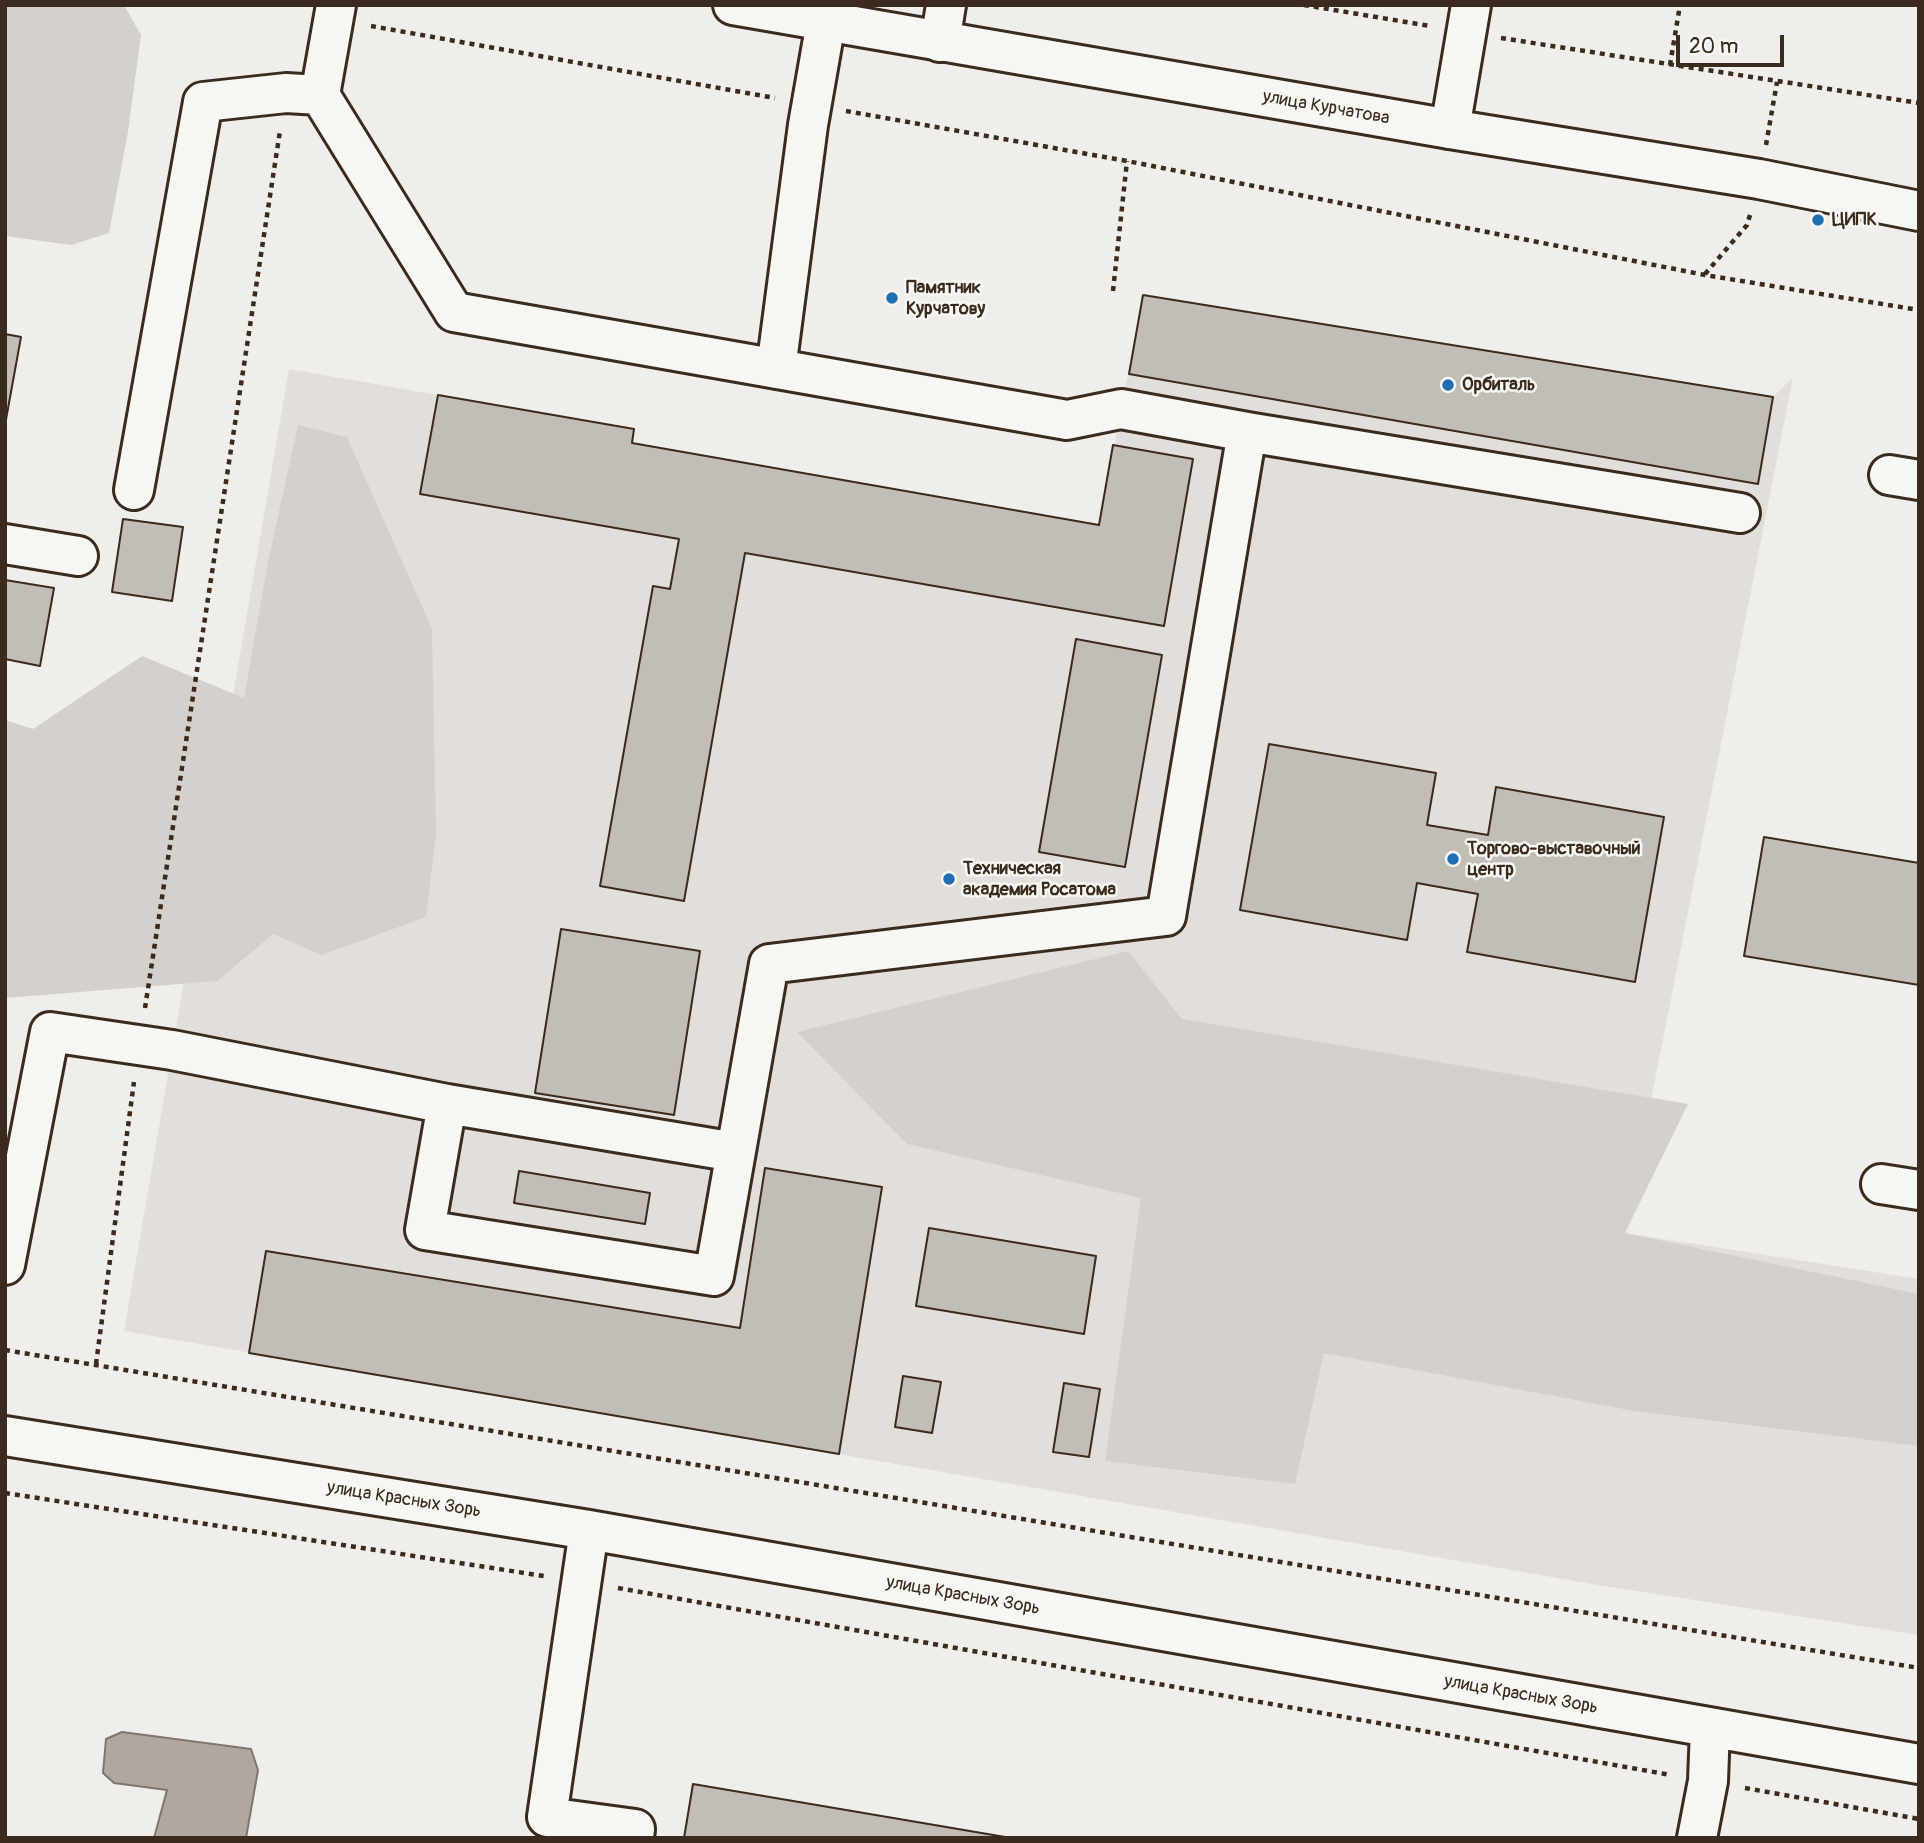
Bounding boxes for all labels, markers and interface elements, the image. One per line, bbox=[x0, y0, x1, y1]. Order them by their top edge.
scale bar bbox=[1679, 21, 1787, 65]
text: 20 m bbox=[1689, 33, 1738, 60]
street label: улица Курчатова bbox=[1261, 86, 1391, 130]
place label: ЦИПК bbox=[1832, 209, 1877, 231]
marker: ЦИПК bbox=[1810, 212, 1826, 228]
place label: Памятник Курчатову bbox=[906, 277, 985, 320]
marker: Памятник Курчатову bbox=[884, 290, 900, 306]
place label: Орбиталь bbox=[1462, 374, 1535, 396]
marker: Орбиталь bbox=[1440, 377, 1456, 393]
place label: Торгово-выставочный центр bbox=[1467, 838, 1641, 880]
marker: Торгово-выставочный центр bbox=[1445, 851, 1461, 867]
place label: Техническая академия Росатома bbox=[963, 858, 1116, 900]
marker: Техническая академия Росатома bbox=[941, 871, 957, 887]
street label: улица Красных Зорь bbox=[325, 1477, 483, 1523]
street label: улица Красных Зорь bbox=[884, 1572, 1042, 1620]
street label: улица Красных Зорь bbox=[1442, 1671, 1600, 1719]

